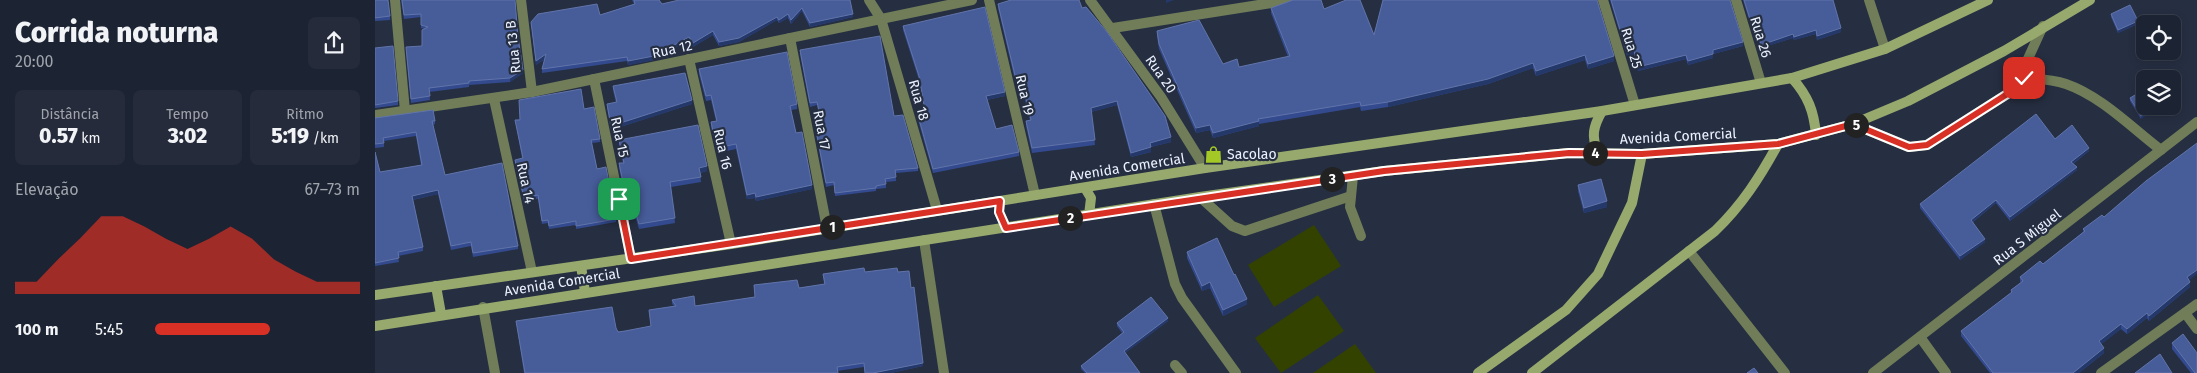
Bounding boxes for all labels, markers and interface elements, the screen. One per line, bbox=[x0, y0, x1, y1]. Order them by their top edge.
street label: Rua 26 bbox=[1746, 14, 1775, 60]
map controls bbox=[2136, 15, 2181, 115]
button: locate bbox=[2136, 15, 2181, 60]
text: Corrida noturna bbox=[15, 16, 218, 49]
button: share bbox=[308, 17, 360, 69]
street label: Rua 13 B bbox=[502, 20, 525, 74]
street label: Rua 25 bbox=[1617, 26, 1646, 71]
street label: Rua 12 bbox=[650, 37, 694, 62]
text: 20:00 bbox=[15, 52, 54, 71]
street label: Rua 20 bbox=[1141, 52, 1180, 97]
pin bbox=[2003, 57, 2045, 99]
icon: check bbox=[2010, 64, 2038, 92]
button: layers bbox=[2136, 70, 2181, 115]
street label: Rua 19 bbox=[1012, 73, 1037, 117]
street label: Rua 18 bbox=[905, 78, 933, 123]
text: Distância bbox=[41, 106, 99, 123]
text: Tempo bbox=[166, 106, 209, 123]
text: Ritmo bbox=[286, 106, 324, 123]
street label: Rua 17 bbox=[809, 109, 834, 151]
pin: 5 bbox=[1843, 112, 1869, 138]
street label: Rua 15 bbox=[607, 115, 632, 159]
text: 5 bbox=[1853, 117, 1860, 134]
text: 0.57 bbox=[39, 123, 78, 149]
text: 3:02 bbox=[168, 123, 207, 149]
text: 5:19 bbox=[271, 123, 309, 149]
street label: Avenida Comercial bbox=[1619, 125, 1737, 148]
street label: Rua 16 bbox=[710, 127, 735, 171]
text: km bbox=[78, 130, 101, 147]
text: /km bbox=[309, 130, 339, 147]
pin: 4 bbox=[1583, 140, 1607, 166]
shop icon: Sacolao bbox=[1203, 144, 1223, 164]
text: 4 bbox=[1592, 145, 1599, 162]
place label: Sacolao bbox=[1227, 146, 1277, 163]
street label: Avenida Comercial bbox=[1068, 150, 1186, 185]
street label: Rua 14 bbox=[513, 161, 538, 206]
pin: 3 bbox=[1319, 166, 1345, 192]
text: 3 bbox=[1329, 171, 1336, 188]
pin bbox=[598, 178, 640, 220]
text: Elevação bbox=[15, 180, 79, 199]
text: 67–73 m bbox=[305, 180, 360, 199]
icon: arrive bbox=[605, 185, 633, 213]
pin: 2 bbox=[1057, 206, 1083, 230]
street label: Rua S Miguel bbox=[1990, 206, 2065, 269]
text: 2 bbox=[1067, 210, 1074, 227]
pin: 1 bbox=[819, 214, 845, 240]
text: 1 bbox=[829, 219, 836, 236]
street label: Avenida Comercial bbox=[503, 265, 621, 300]
text: 100 m bbox=[15, 320, 58, 339]
text: 5:45 bbox=[95, 320, 123, 339]

